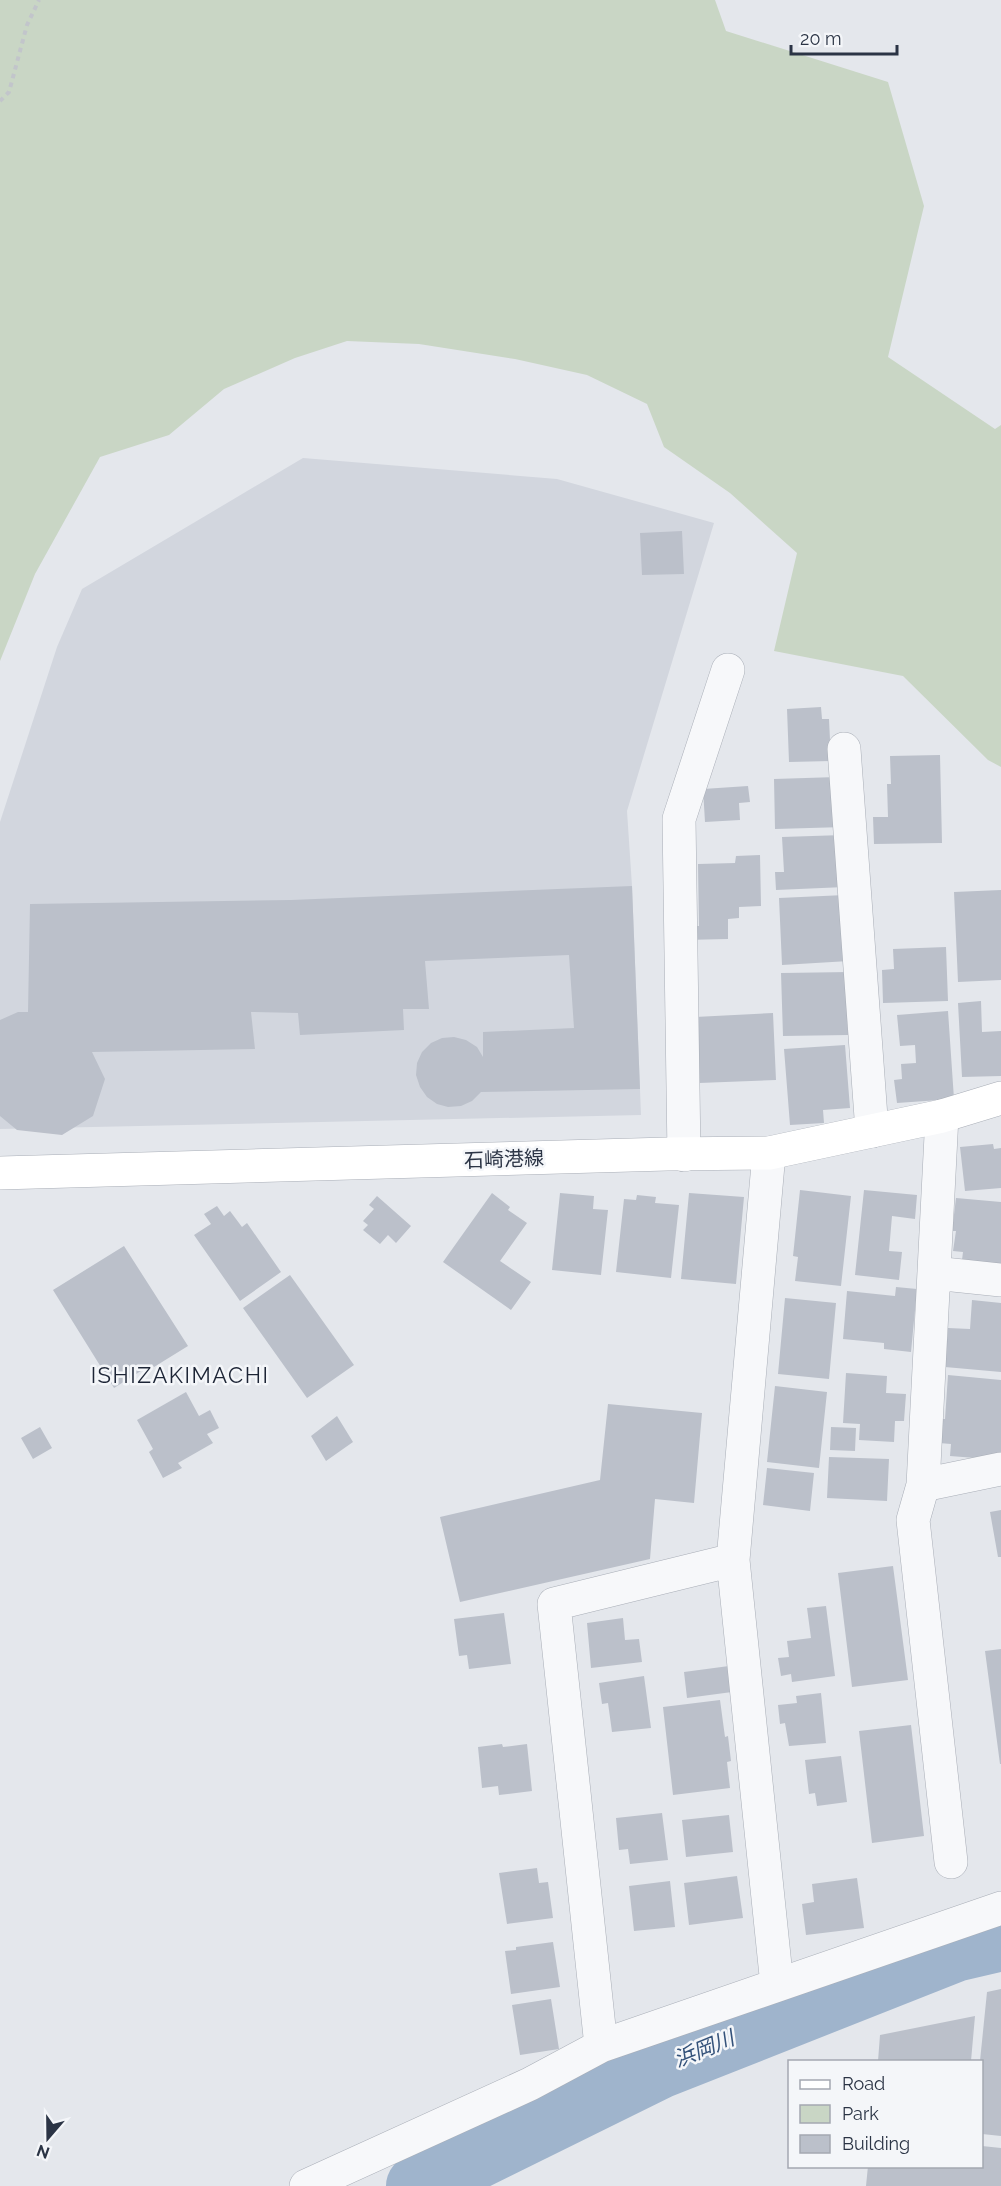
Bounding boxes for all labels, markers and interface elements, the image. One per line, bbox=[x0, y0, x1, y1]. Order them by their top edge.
scale bar bbox=[791, 18, 898, 56]
text: 20 m bbox=[800, 28, 842, 49]
street label: 石崎港線 bbox=[464, 1146, 544, 1172]
district label: ISHIZAKIMACHI bbox=[91, 1362, 269, 1388]
water label: 浜岡川 bbox=[670, 2024, 740, 2072]
legend bbox=[788, 2060, 983, 2168]
text: Road bbox=[842, 2073, 885, 2094]
text: Park bbox=[842, 2103, 879, 2124]
north arrow bbox=[18, 2108, 78, 2168]
text: Building bbox=[842, 2133, 910, 2154]
text: N bbox=[34, 2141, 52, 2163]

